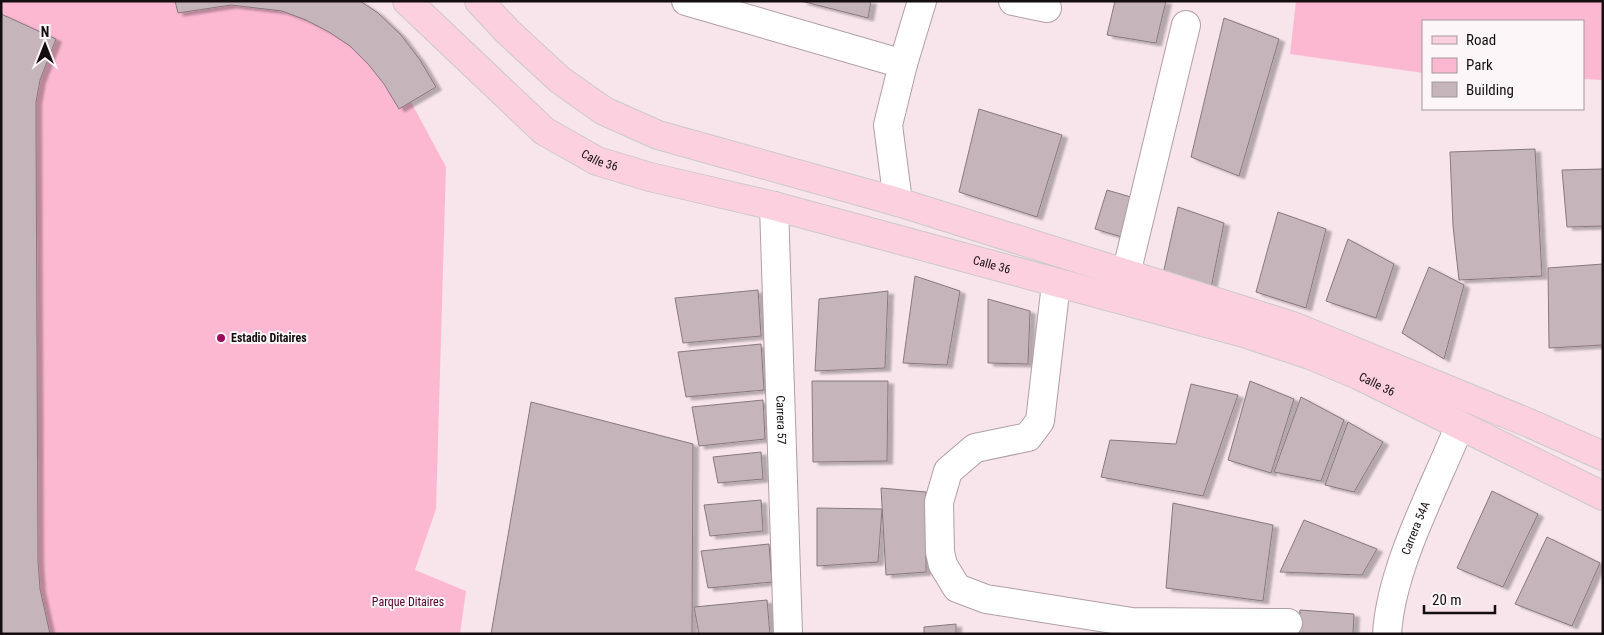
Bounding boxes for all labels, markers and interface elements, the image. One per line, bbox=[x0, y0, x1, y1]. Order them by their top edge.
north arrow bbox=[20, 20, 70, 70]
legend bbox=[1422, 20, 1584, 110]
text: N bbox=[41, 24, 49, 40]
text: Road bbox=[1466, 31, 1496, 49]
text: Park bbox=[1466, 56, 1493, 74]
text: Building bbox=[1466, 81, 1514, 99]
street label: Calle 36 bbox=[579, 147, 620, 174]
street label: Calle 36 bbox=[971, 253, 1012, 277]
place label: Estadio Ditaires bbox=[231, 331, 307, 345]
marker: Estadio Ditaires bbox=[215, 332, 227, 344]
street label: Calle 36 bbox=[1357, 370, 1397, 399]
street label: Carrera 57 bbox=[773, 395, 789, 445]
street label: Carrera 54A bbox=[1399, 499, 1433, 557]
scale bar bbox=[1424, 582, 1495, 614]
text: 20 m bbox=[1432, 591, 1462, 609]
park label: Parque Ditaires bbox=[372, 595, 444, 609]

